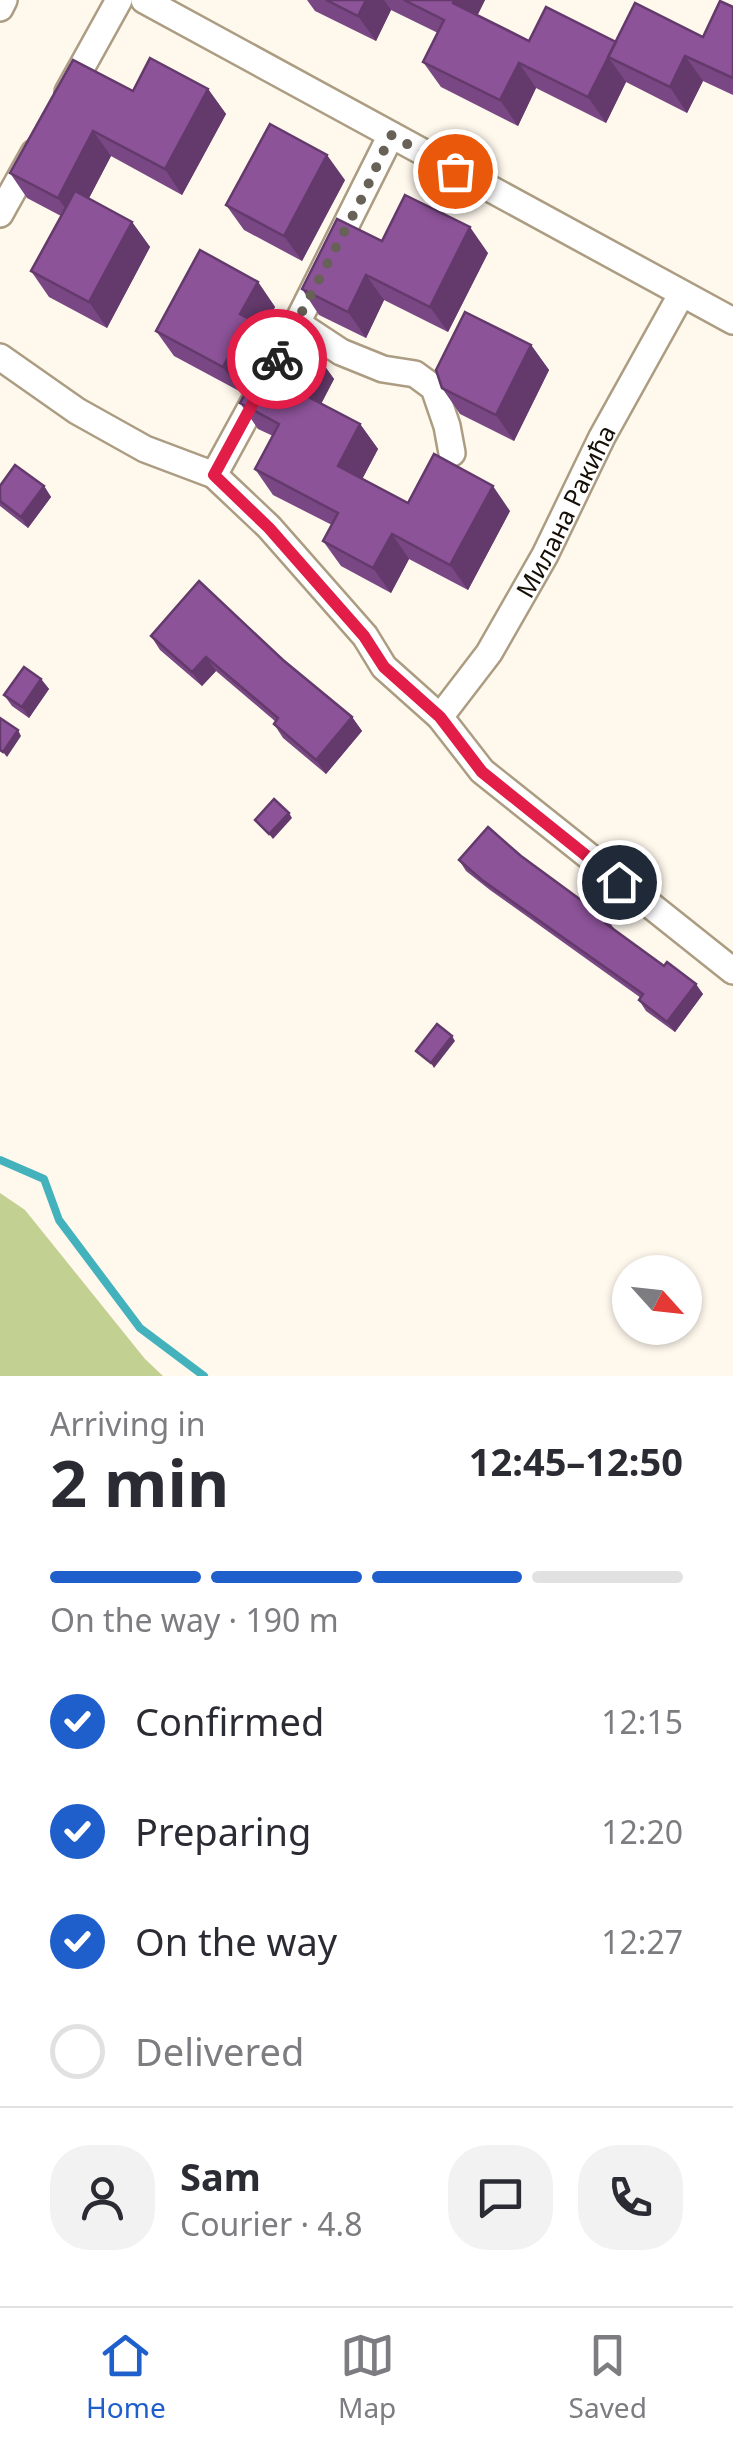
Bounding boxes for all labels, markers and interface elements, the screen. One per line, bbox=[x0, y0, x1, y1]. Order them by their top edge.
pin bbox=[413, 129, 498, 214]
icon: bag bbox=[428, 144, 483, 199]
courier bbox=[227, 309, 327, 409]
icon: bike bbox=[250, 332, 305, 387]
street label: Милана Ракића bbox=[507, 418, 623, 603]
pin bbox=[577, 840, 662, 925]
icon: home bbox=[592, 855, 647, 910]
north arrow bbox=[612, 1255, 702, 1345]
map controls bbox=[612, 1255, 702, 1345]
text: Arriving in bbox=[50, 1402, 205, 1445]
text: 12:45–12:50 bbox=[469, 1435, 683, 1487]
text: 2 min bbox=[50, 1438, 229, 1526]
text: On the way · 190 m bbox=[50, 1598, 339, 1641]
icon: check bbox=[50, 1694, 105, 1749]
text: Confirmed bbox=[135, 1695, 324, 1747]
text: 12:15 bbox=[601, 1700, 683, 1743]
icon: check bbox=[50, 1804, 105, 1859]
text: Preparing bbox=[135, 1805, 311, 1857]
text: 12:20 bbox=[601, 1810, 683, 1853]
icon: check bbox=[50, 1914, 105, 1969]
text: On the way bbox=[135, 1915, 337, 1967]
text: 12:27 bbox=[601, 1920, 683, 1963]
text: Delivered bbox=[135, 2025, 304, 2077]
button: person bbox=[50, 2145, 155, 2250]
button: chat bbox=[448, 2145, 553, 2250]
button: phone bbox=[578, 2145, 683, 2250]
text: Sam bbox=[180, 2150, 261, 2202]
text: Courier · 4.8 bbox=[180, 2202, 363, 2245]
tab: Home bbox=[86, 2328, 166, 2426]
tab: Map bbox=[338, 2328, 396, 2426]
tab: Saved bbox=[569, 2328, 647, 2426]

